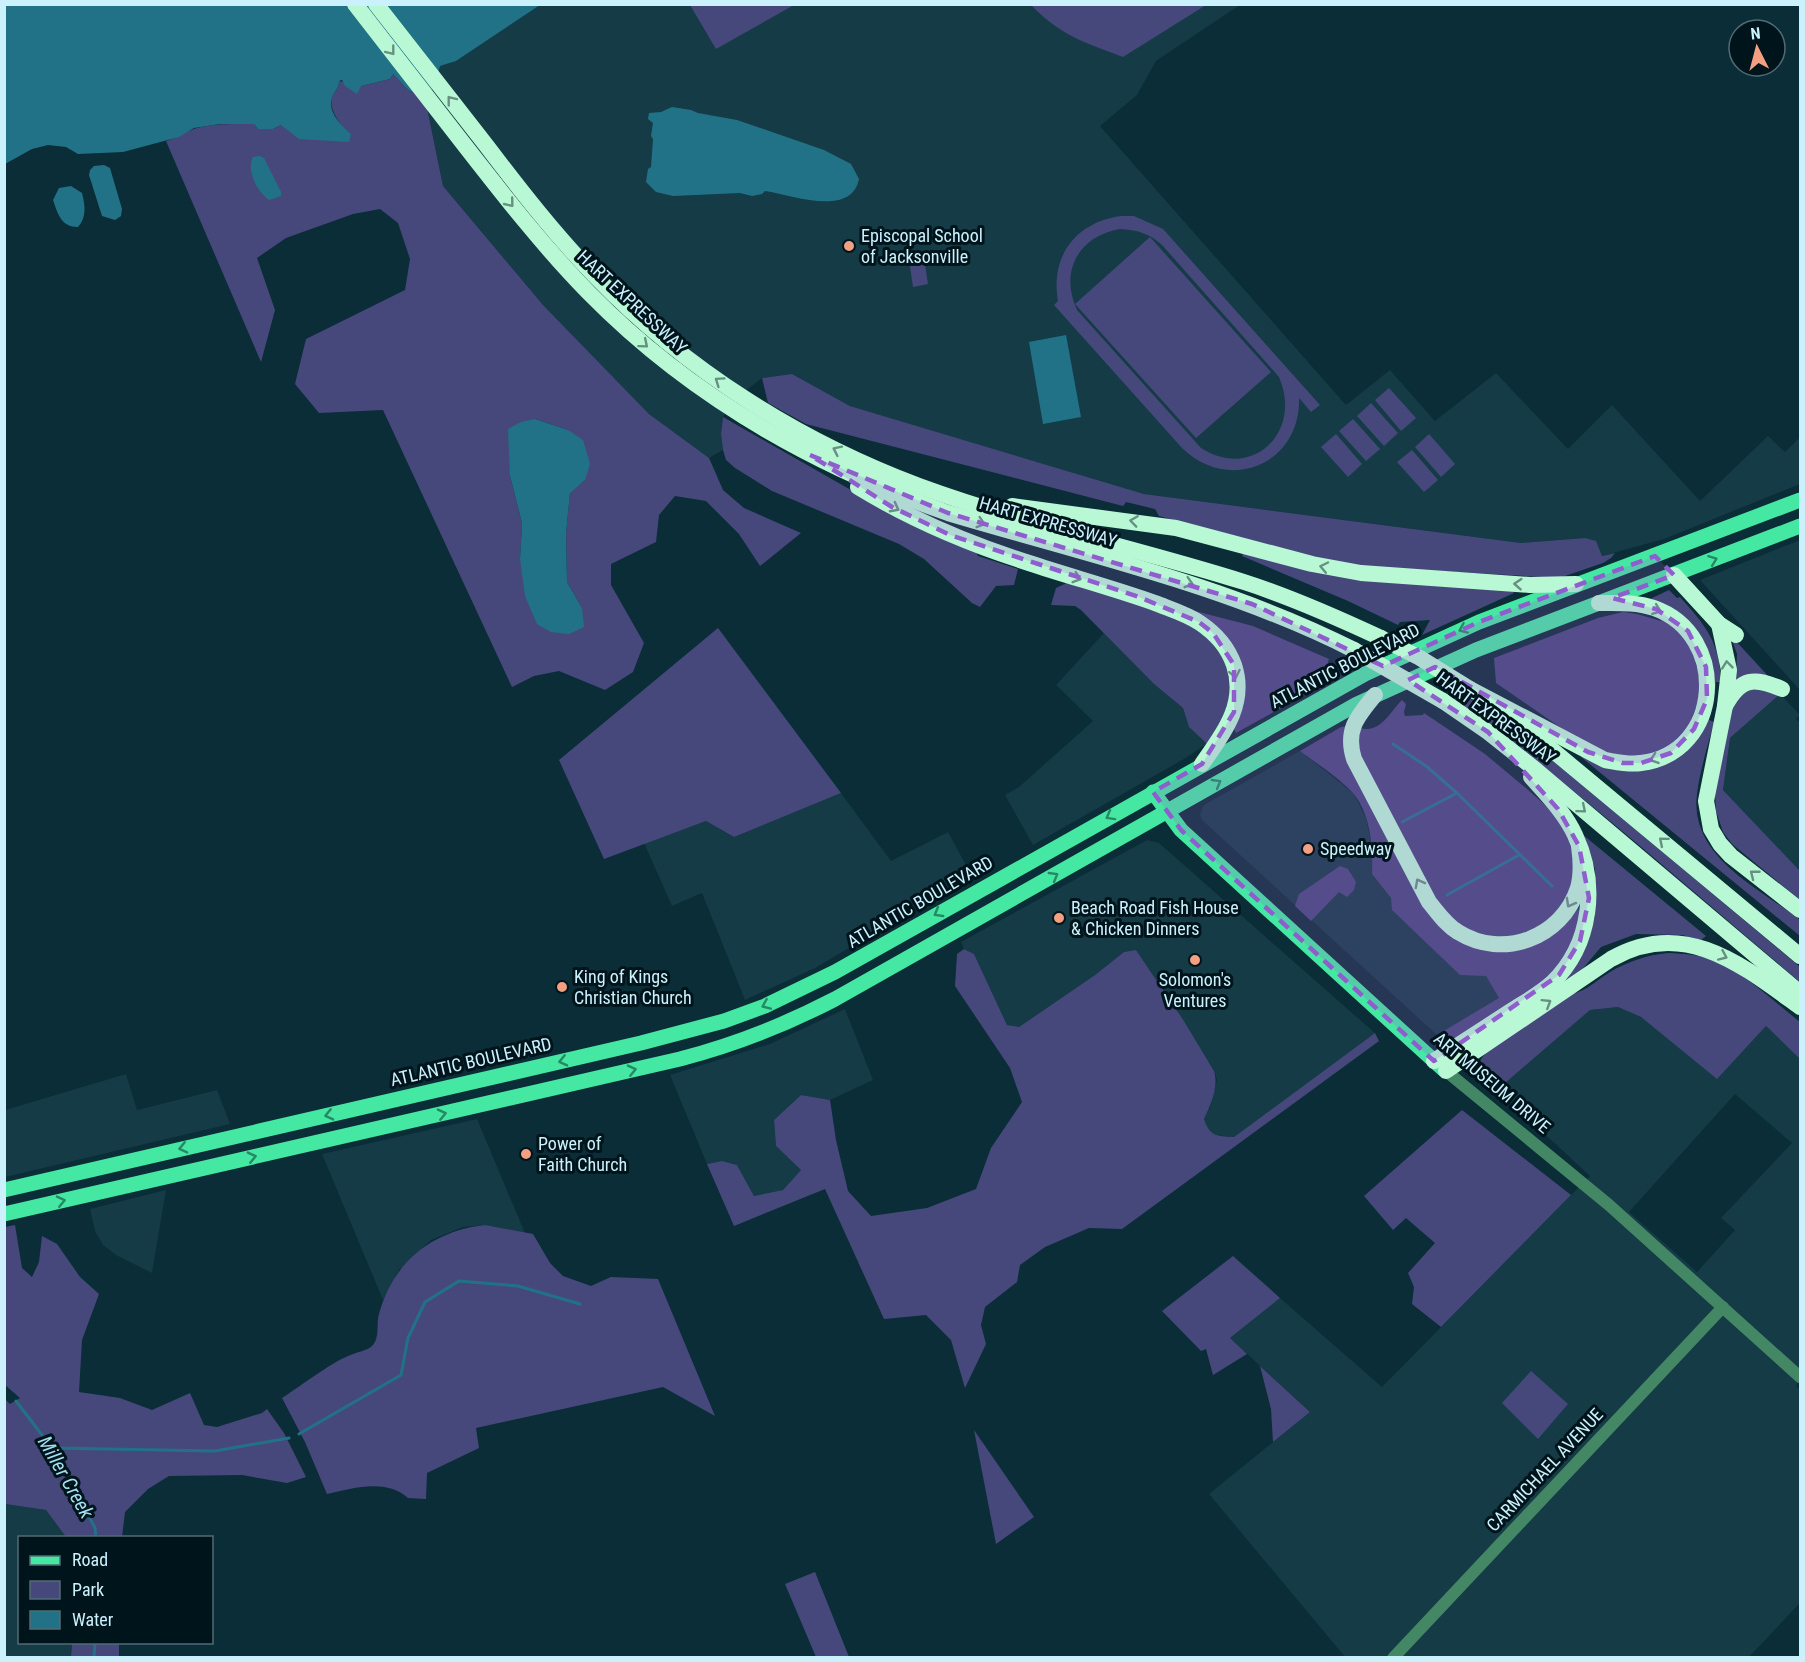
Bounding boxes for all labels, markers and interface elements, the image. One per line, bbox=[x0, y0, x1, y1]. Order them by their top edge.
north arrow bbox=[1727, 18, 1787, 78]
text: N bbox=[1750, 24, 1761, 44]
one-way arrow bbox=[384, 44, 395, 55]
one-way arrow bbox=[447, 96, 458, 107]
one-way arrow bbox=[502, 196, 513, 207]
place label: Episcopal School of Jacksonville bbox=[861, 225, 983, 267]
marker: Episcopal School of Jacksonville bbox=[842, 239, 856, 253]
street label: HART EXPRESSWAY bbox=[573, 246, 692, 358]
one-way arrow bbox=[637, 336, 648, 347]
one-way arrow bbox=[715, 377, 726, 388]
one-way arrow bbox=[832, 446, 843, 457]
street label: HART EXPRESSWAY bbox=[977, 492, 1120, 551]
one-way arrow bbox=[889, 501, 900, 513]
one-way arrow bbox=[976, 516, 986, 528]
one-way arrow bbox=[1130, 516, 1139, 528]
one-way arrow bbox=[1707, 555, 1718, 567]
one-way arrow bbox=[1319, 561, 1329, 574]
one-way arrow bbox=[1071, 571, 1082, 583]
one-way arrow bbox=[1183, 576, 1194, 588]
one-way arrow bbox=[1513, 578, 1522, 591]
one-way arrow bbox=[1651, 603, 1661, 616]
street label: ATLANTIC BOULEVARD bbox=[1267, 619, 1423, 712]
one-way arrow bbox=[1459, 622, 1470, 634]
one-way arrow bbox=[1721, 660, 1734, 670]
street label: HART EXPRESSWAY bbox=[1433, 667, 1560, 768]
one-way arrow bbox=[1228, 668, 1241, 678]
one-way arrow bbox=[1649, 752, 1660, 765]
one-way arrow bbox=[1211, 779, 1221, 790]
one-way arrow bbox=[1575, 802, 1586, 813]
one-way arrow bbox=[1106, 809, 1116, 820]
place label: Speedway bbox=[1320, 838, 1392, 859]
one-way arrow bbox=[1659, 838, 1670, 849]
marker: Speedway bbox=[1301, 842, 1315, 856]
street label: ATLANTIC BOULEVARD bbox=[843, 851, 996, 952]
one-way arrow bbox=[1750, 870, 1761, 881]
one-way arrow bbox=[1048, 871, 1058, 883]
one-way arrow bbox=[1415, 878, 1426, 889]
one-way arrow bbox=[1566, 896, 1577, 907]
place label: Beach Road Fish House & Chicken Dinners bbox=[1071, 897, 1239, 939]
one-way arrow bbox=[934, 906, 944, 917]
marker: Beach Road Fish House & Chicken Dinners bbox=[1052, 911, 1066, 925]
one-way arrow bbox=[1717, 948, 1728, 960]
marker: Solomon's Ventures bbox=[1188, 953, 1202, 967]
place label: King of Kings Christian Church bbox=[574, 966, 692, 1008]
place label: Solomon's Ventures bbox=[1159, 969, 1231, 1011]
marker: King of Kings Christian Church bbox=[555, 980, 569, 994]
one-way arrow bbox=[762, 998, 773, 1010]
one-way arrow bbox=[1541, 999, 1551, 1011]
street label: ART MUSEUM DRIVE bbox=[1430, 1028, 1555, 1137]
street label: ATLANTIC BOULEVARD bbox=[388, 1033, 554, 1090]
one-way arrow bbox=[559, 1054, 569, 1067]
one-way arrow bbox=[626, 1064, 636, 1077]
one-way arrow bbox=[325, 1107, 335, 1120]
one-way arrow bbox=[436, 1108, 446, 1121]
place label: Power of Faith Church bbox=[538, 1133, 627, 1175]
one-way arrow bbox=[178, 1141, 188, 1154]
marker: Power of Faith Church bbox=[519, 1147, 533, 1161]
one-way arrow bbox=[246, 1152, 256, 1165]
one-way arrow bbox=[56, 1195, 66, 1208]
street label: CARMICHAEL AVENUE bbox=[1482, 1404, 1607, 1536]
water label: Miller Creek bbox=[33, 1432, 100, 1524]
legend bbox=[18, 1536, 213, 1644]
text: Road bbox=[72, 1549, 108, 1570]
text: Park bbox=[72, 1579, 104, 1600]
text: Water bbox=[72, 1609, 114, 1630]

